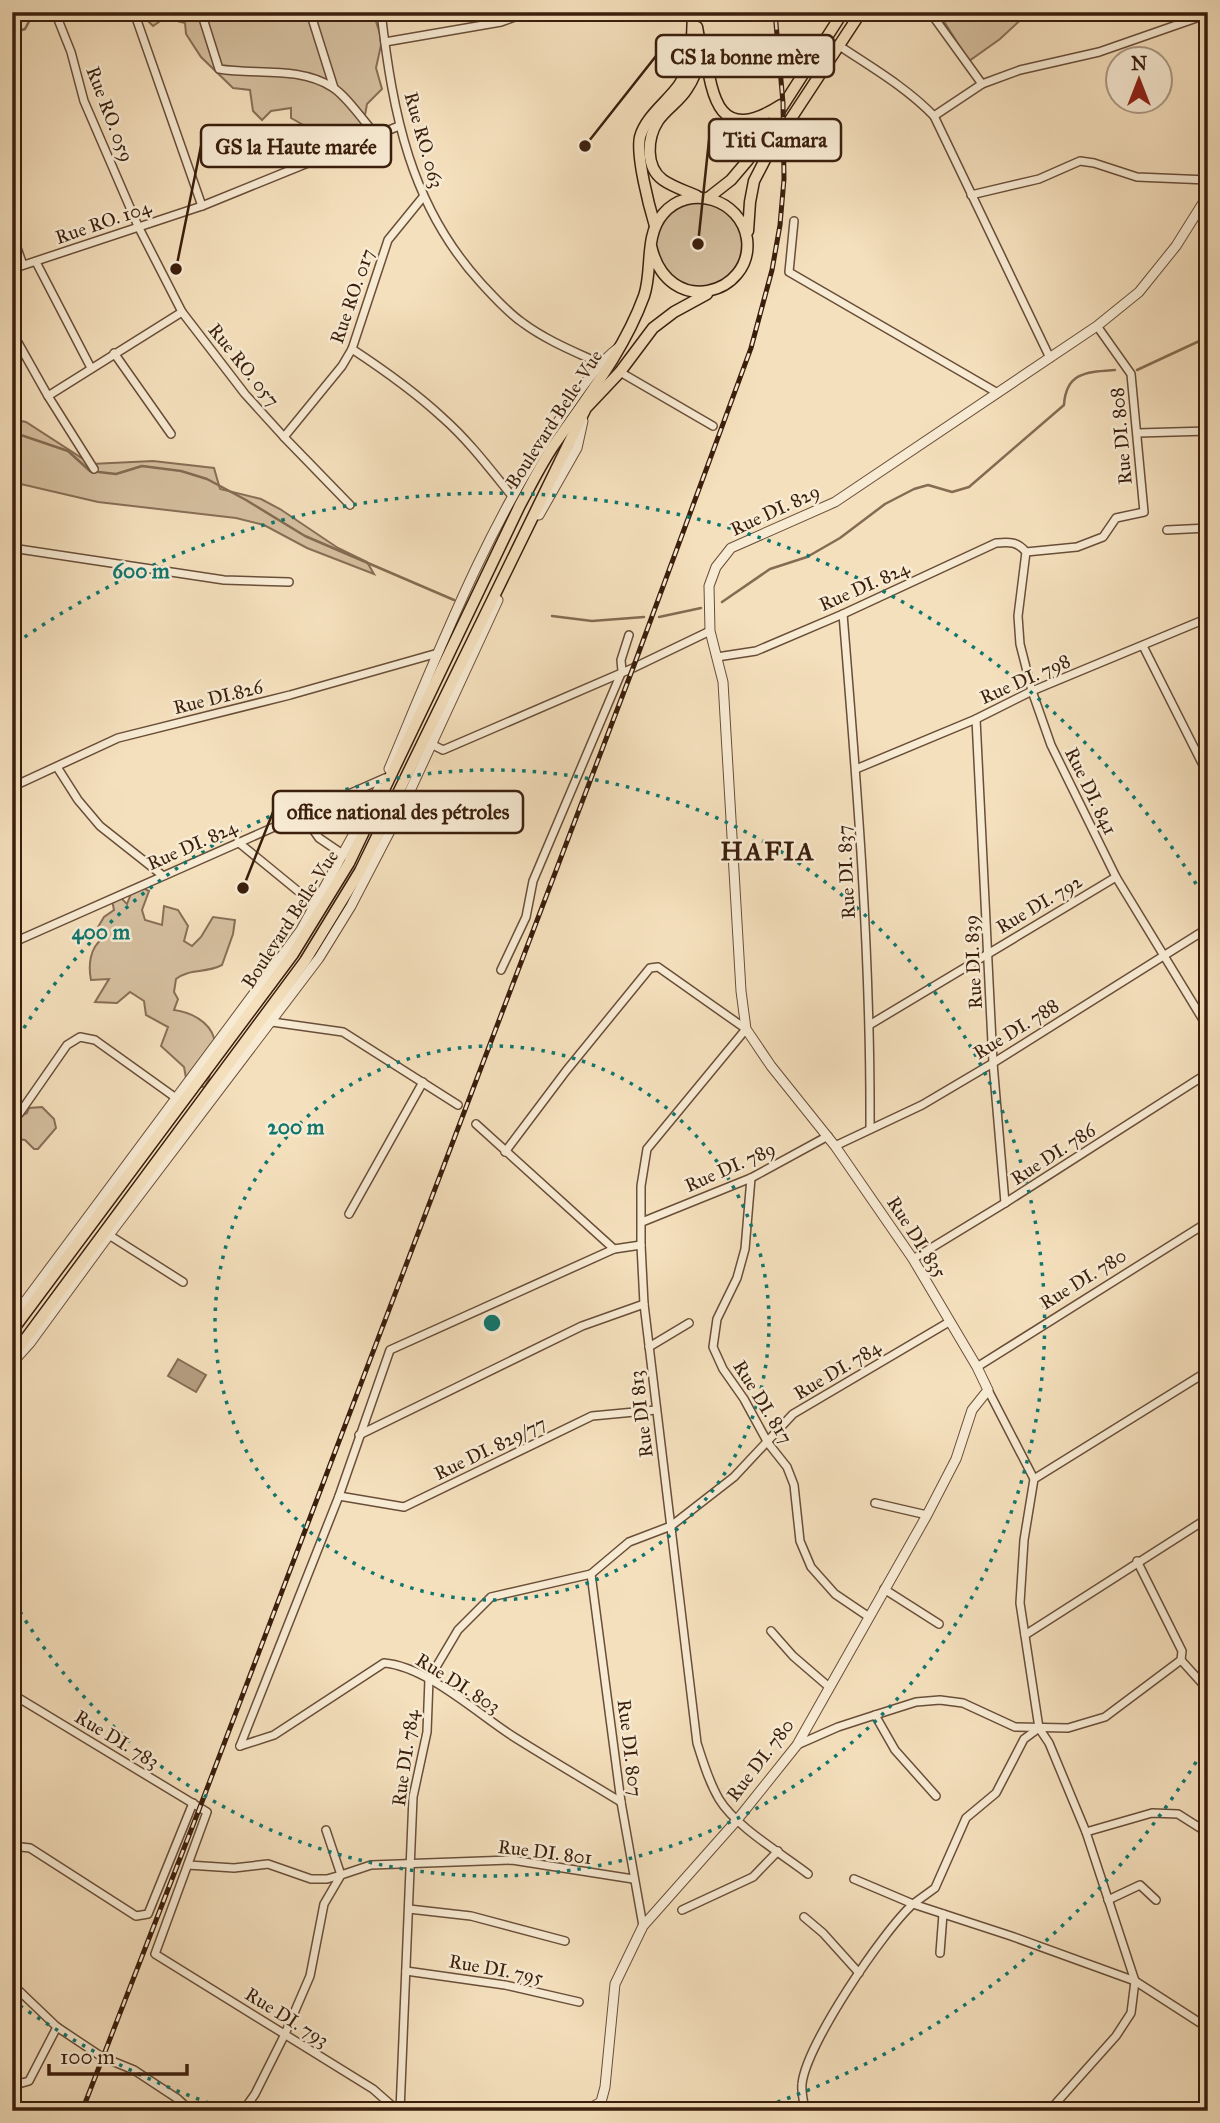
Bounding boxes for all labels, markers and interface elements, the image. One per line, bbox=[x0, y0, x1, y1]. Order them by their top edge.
callout: CS la bonne mère bbox=[656, 35, 834, 77]
text: CS la bonne mère bbox=[670, 44, 820, 70]
north arrow bbox=[1104, 46, 1174, 116]
text: N bbox=[1131, 52, 1147, 75]
street label: Rue RO. 059 bbox=[81, 63, 139, 165]
street label: Rue RO. 063 bbox=[399, 89, 449, 191]
callout: Titi Camara bbox=[709, 119, 841, 161]
callout: GS la Haute marée bbox=[201, 125, 391, 167]
text: Titi Camara bbox=[722, 127, 828, 153]
text: GS la Haute marée bbox=[215, 134, 377, 160]
street label: Rue RO. 104 bbox=[52, 195, 154, 249]
street label: Rue RO. 017 bbox=[325, 245, 379, 347]
street label: Rue RO. 057 bbox=[203, 319, 285, 411]
street label: Boulevard Belle-Vue bbox=[501, 345, 607, 492]
street label: Rue DI. 808 bbox=[1105, 386, 1137, 486]
street label: Rue DI. 829 bbox=[727, 479, 823, 541]
street label: Rue DI. 824 bbox=[815, 556, 913, 616]
text: 600 m bbox=[112, 558, 170, 584]
street label: Rue DI. 798 bbox=[976, 649, 1074, 709]
street label: Rue DI.826 bbox=[171, 674, 266, 719]
street label: Rue DI. 841 bbox=[1060, 744, 1122, 838]
callout: office national des pétroles bbox=[273, 791, 523, 833]
text: office national des pétroles bbox=[287, 799, 510, 825]
street label: Rue DI. 824 bbox=[143, 815, 241, 875]
street label: Rue DI. 837 bbox=[832, 824, 860, 920]
district label: HAFIA bbox=[720, 835, 816, 867]
street label: Boulevard Belle-Vue bbox=[237, 845, 343, 992]
street label: Rue DI. 792 bbox=[992, 869, 1087, 939]
street label: Rue DI. 839 bbox=[959, 914, 987, 1010]
text: 400 m bbox=[72, 919, 131, 945]
street label: Rue DI. 788 bbox=[969, 994, 1063, 1064]
text: 200 m bbox=[268, 1114, 325, 1140]
street label: Rue DI. 786 bbox=[1006, 1117, 1101, 1190]
street label: Rue DI. 789 bbox=[681, 1137, 779, 1197]
street label: Rue DI. 835 bbox=[882, 1192, 952, 1282]
street label: Rue DI. 780 bbox=[1036, 1243, 1130, 1315]
centre of rings bbox=[480, 1311, 504, 1335]
street label: Rue DI. 784 bbox=[789, 1335, 885, 1405]
street label: Rue DI. 817 bbox=[728, 1356, 798, 1448]
street label: Rue DI 813 bbox=[624, 1369, 658, 1459]
street label: Rue DI. 829/77 bbox=[430, 1411, 550, 1485]
street label: Rue DI. 803 bbox=[412, 1648, 504, 1718]
street label: Rue DI. 807 bbox=[613, 1698, 647, 1798]
street label: Rue DI. 783 bbox=[71, 1705, 163, 1773]
street label: Rue DI. 784 bbox=[387, 1708, 423, 1808]
street label: Rue DI. 780 bbox=[721, 1714, 799, 1806]
street label: Rue DI. 801 bbox=[497, 1835, 593, 1869]
street label: Rue DI. 795 bbox=[447, 1949, 545, 1989]
street label: Rue DI. 793 bbox=[241, 1982, 333, 2052]
scale bar bbox=[49, 2032, 187, 2076]
text: 100 m bbox=[60, 2044, 115, 2070]

